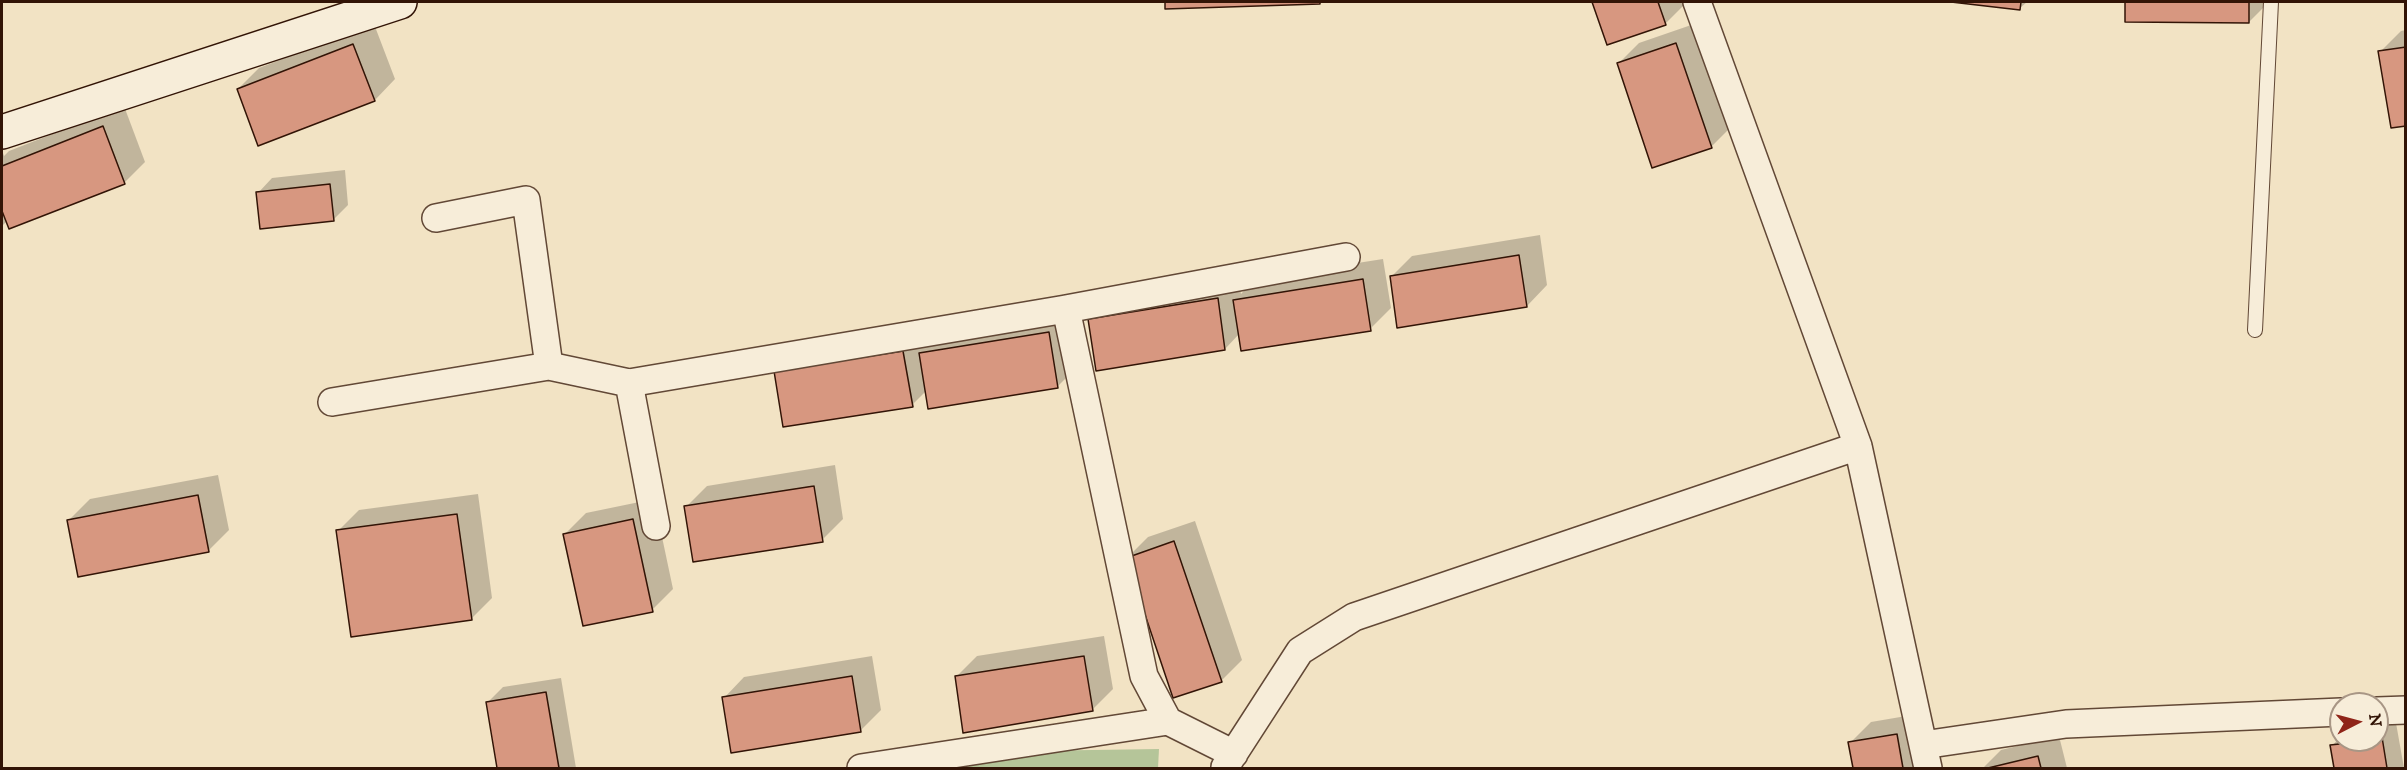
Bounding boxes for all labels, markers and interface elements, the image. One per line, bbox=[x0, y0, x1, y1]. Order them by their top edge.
north arrow bbox=[2329, 692, 2389, 752]
text: N bbox=[2364, 713, 2386, 728]

